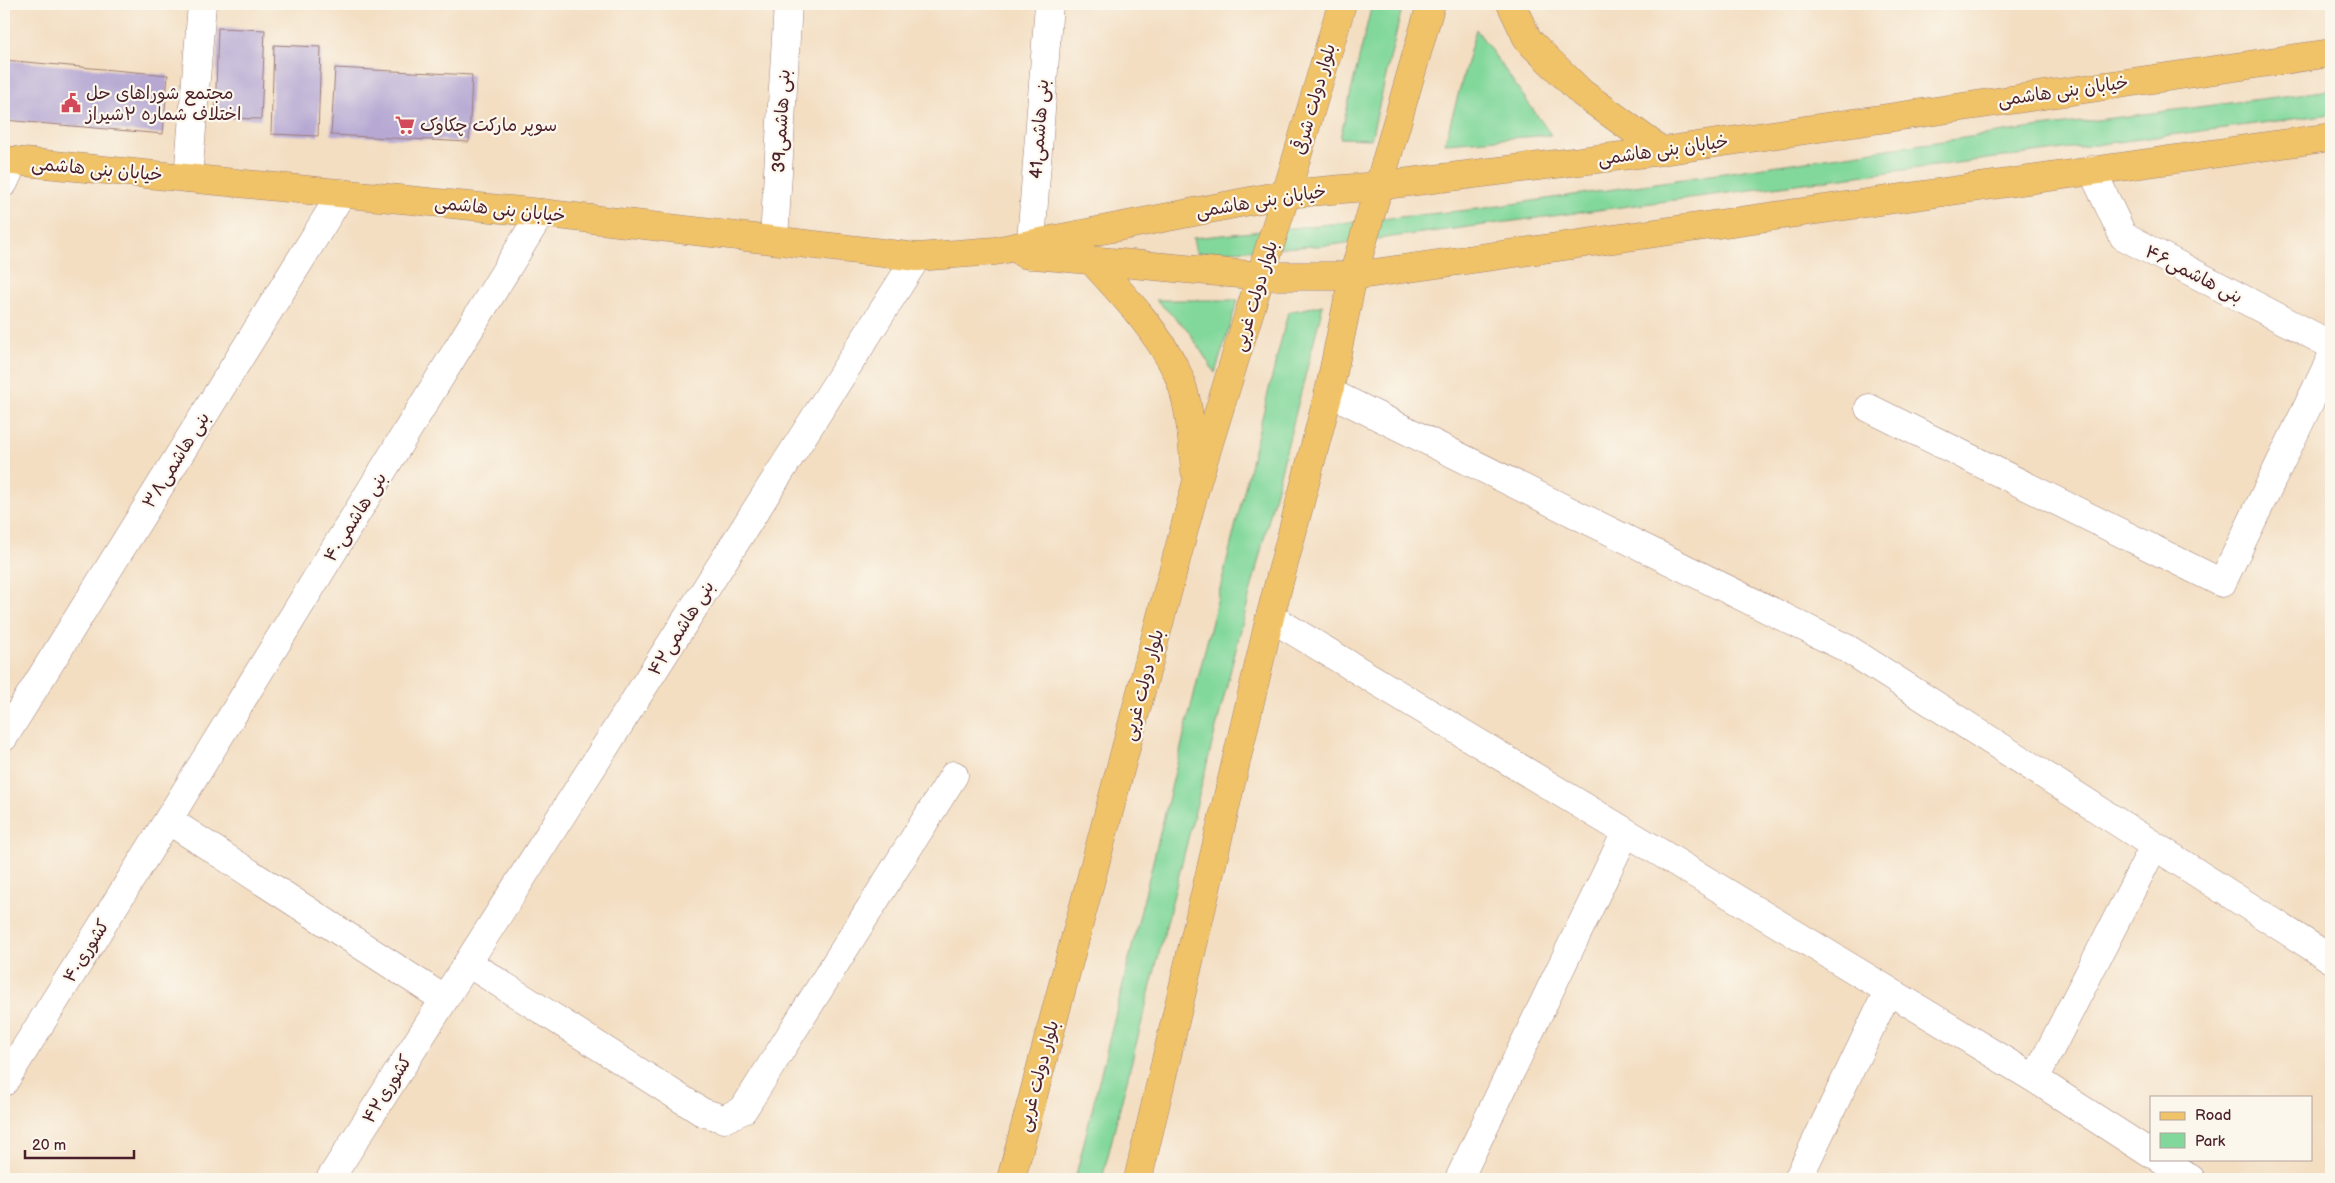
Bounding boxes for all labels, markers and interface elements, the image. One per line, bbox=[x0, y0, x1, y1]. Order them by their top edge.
street label: بلوار دولت شرقی bbox=[1287, 41, 1340, 157]
street label: بنی هاشمی39 bbox=[768, 69, 795, 173]
street label: خیابان بنی هاشمی bbox=[1996, 72, 2130, 111]
street label: بنی هاشمی41 bbox=[1026, 78, 1053, 180]
place label: مجتمع شوراهای حل اختلاف شماره ۲شیراز bbox=[84, 83, 241, 125]
public building icon: مجتمع شوراهای حل اختلاف شماره ۲شیراز bbox=[60, 92, 82, 114]
supermarket icon: سوپر مارکت چکاوک bbox=[394, 114, 416, 136]
place label: سوپر مارکت چکاوک bbox=[420, 115, 557, 137]
street label: خیابان بنی هاشمی bbox=[1596, 131, 1730, 170]
street label: خیابان بنی هاشمی bbox=[31, 153, 163, 186]
street label: خیابان بنی هاشمی bbox=[1194, 181, 1328, 222]
street label: خیابان بنی هاشمی bbox=[433, 192, 566, 227]
street label: بلوار دولت غربی bbox=[1229, 238, 1282, 354]
street label: بنی هاشمی۴۶ bbox=[2142, 241, 2246, 308]
street label: بنی هاشمی۳۸ bbox=[139, 408, 214, 512]
street label: بنی هاشمی۴۰ bbox=[320, 469, 391, 566]
street label: بنی هاشمی۴۲ bbox=[644, 577, 719, 680]
street label: بلوار دولت غربی bbox=[1119, 627, 1168, 743]
street label: کشوری۴۰ bbox=[59, 916, 114, 987]
street label: بلوار دولت غربی bbox=[1014, 1018, 1063, 1134]
street label: کشوری۴۲ bbox=[358, 1051, 417, 1127]
legend bbox=[2150, 1096, 2312, 1160]
text: Road bbox=[2195, 1106, 2231, 1125]
scale bar bbox=[25, 1128, 134, 1160]
text: Park bbox=[2195, 1132, 2226, 1151]
text: 20 m bbox=[32, 1136, 66, 1155]

